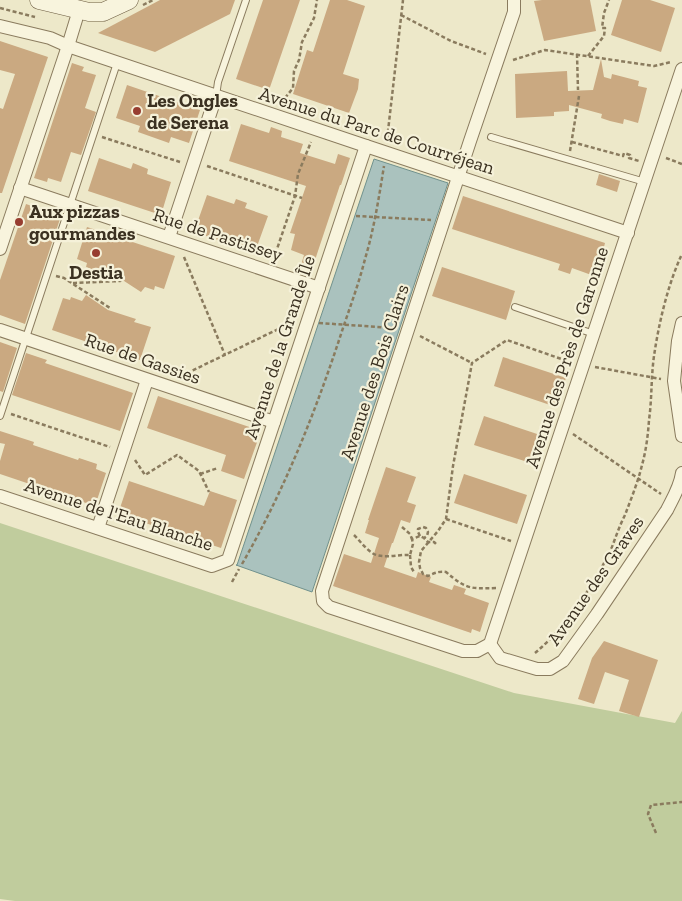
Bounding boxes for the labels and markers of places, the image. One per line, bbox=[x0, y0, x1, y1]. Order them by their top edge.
place label: Les Ongles de Serena bbox=[147, 89, 238, 134]
marker: Les Ongles de Serena bbox=[131, 105, 143, 117]
place label: Aux pizzas gourmandes bbox=[29, 200, 136, 245]
marker: Aux pizzas gourmandes bbox=[13, 216, 25, 228]
marker: Destia bbox=[90, 247, 102, 259]
place label: Destia bbox=[69, 261, 123, 284]

